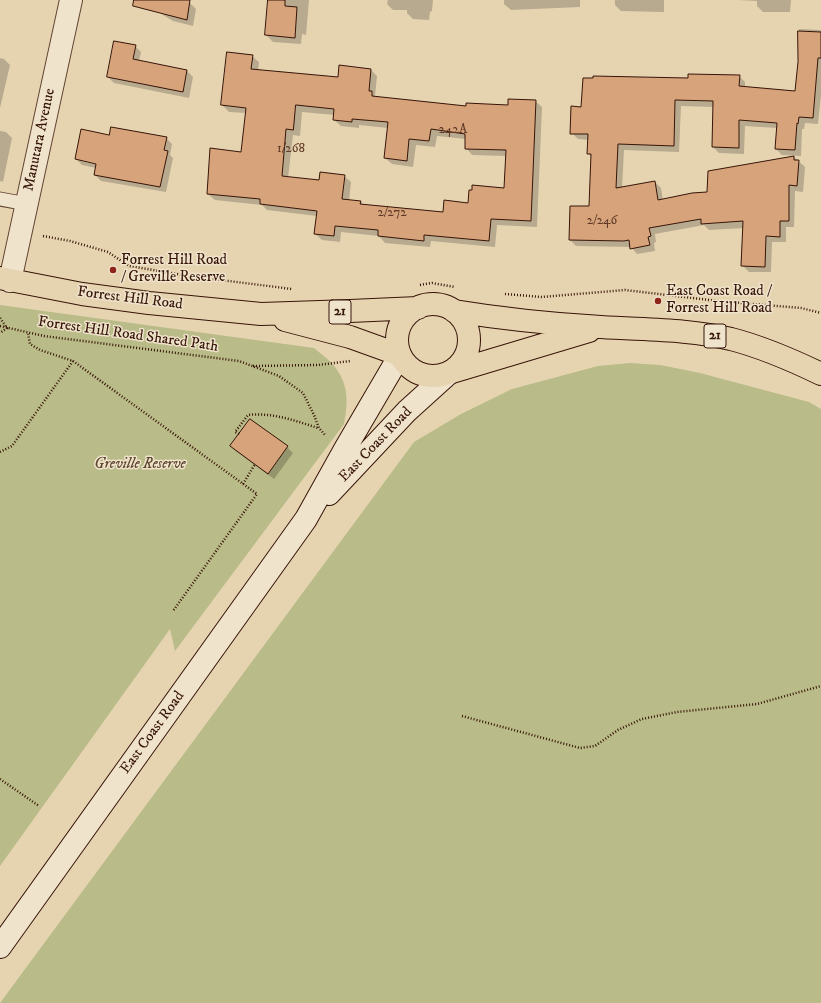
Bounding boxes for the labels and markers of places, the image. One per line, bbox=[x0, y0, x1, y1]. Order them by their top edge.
place label: Forrest Hill Road / Greville Reserve bbox=[121, 252, 227, 287]
marker: Forrest Hill Road / Greville Reserve bbox=[108, 265, 118, 275]
place label: East Coast Road / Forrest Hill Road bbox=[666, 283, 772, 318]
marker: East Coast Road / Forrest Hill Road bbox=[653, 296, 663, 306]

